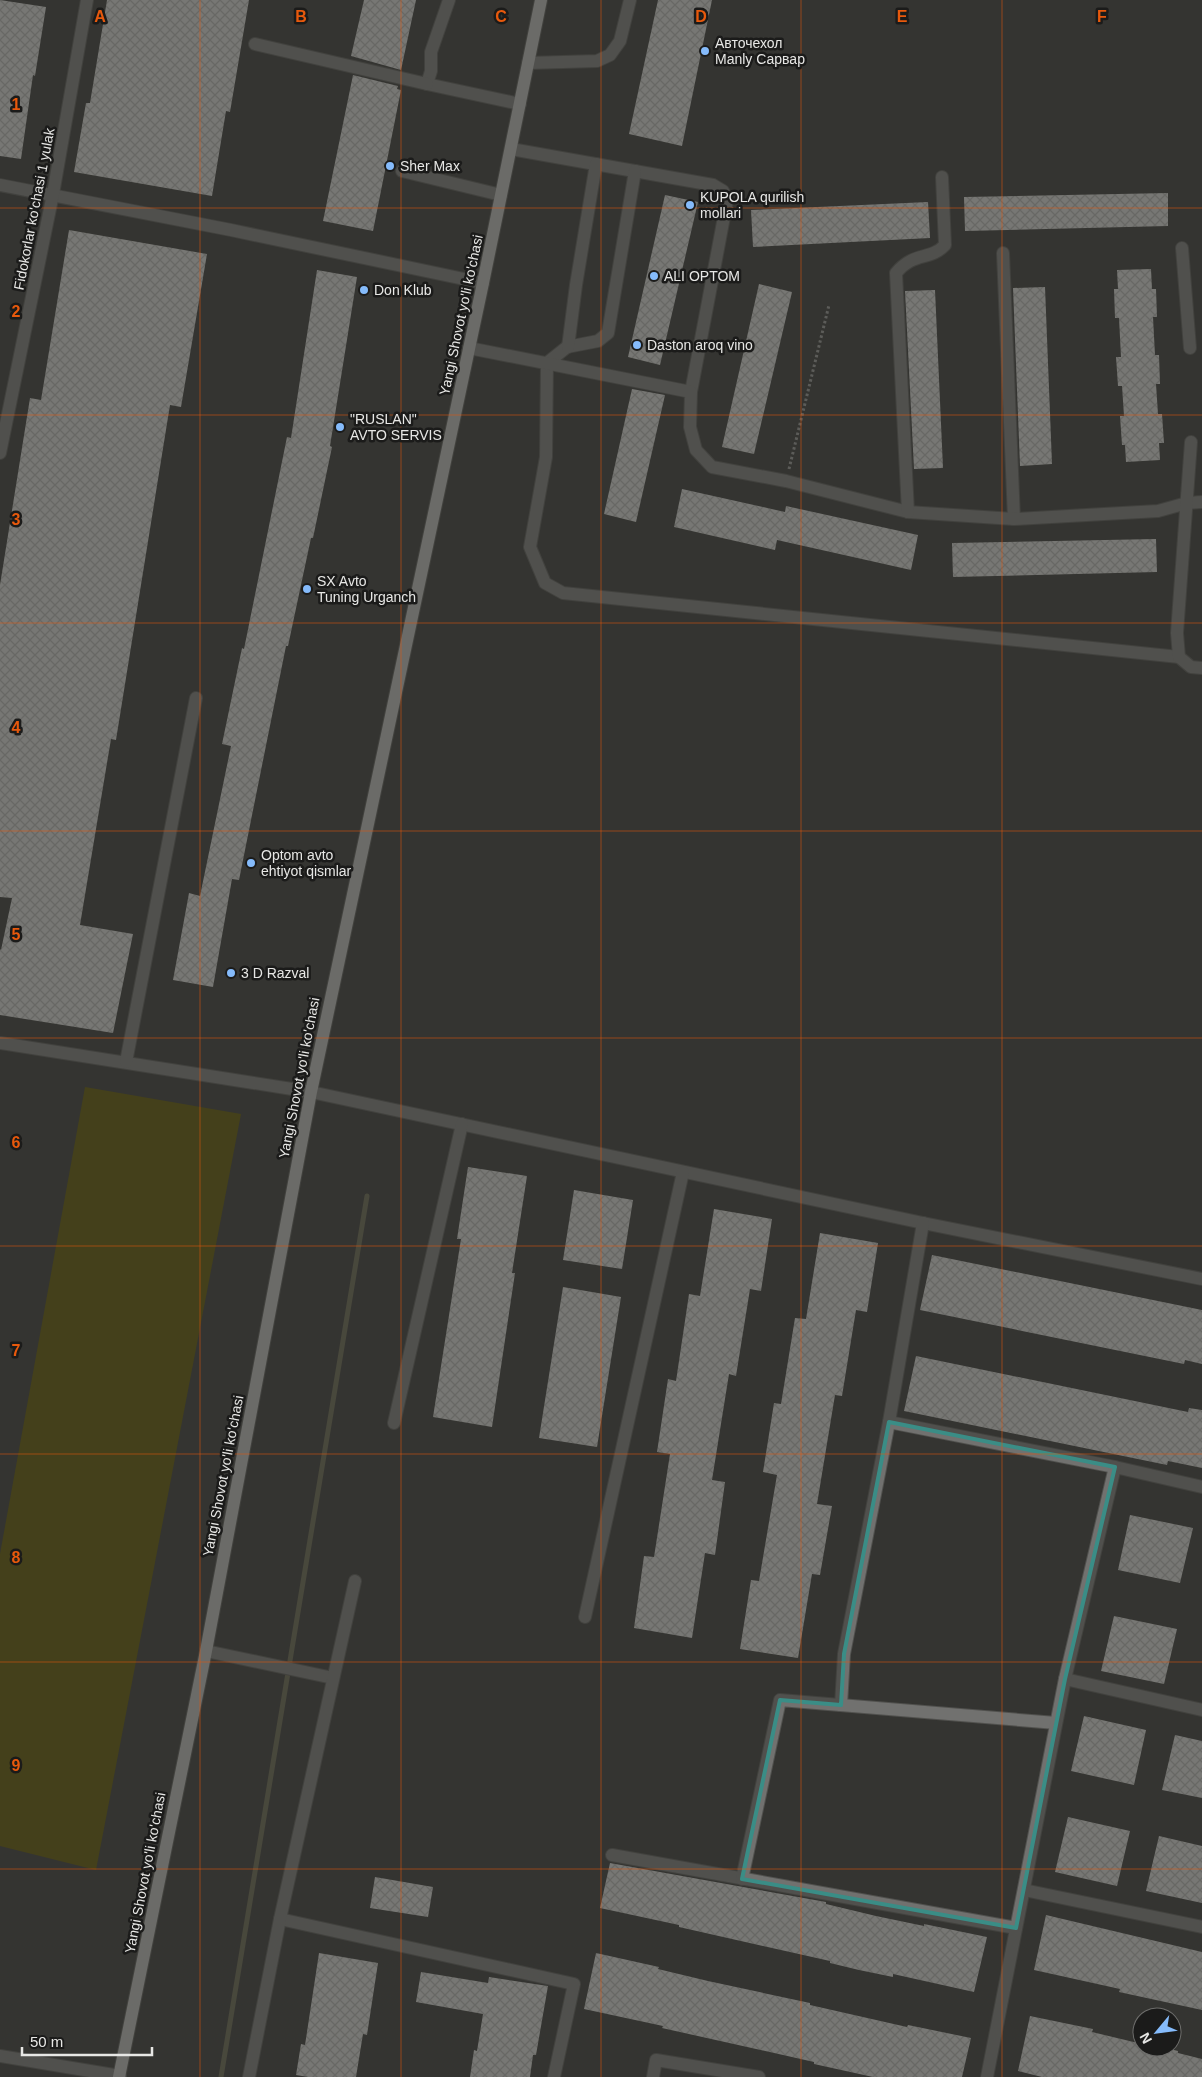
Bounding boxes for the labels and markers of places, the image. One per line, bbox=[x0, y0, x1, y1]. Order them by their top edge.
place label: Авточехол Manly Сарвар bbox=[715, 35, 805, 67]
marker: Авточехол Manly Сарвар bbox=[699, 45, 711, 57]
place label: Sher Max bbox=[400, 158, 460, 174]
marker: Sher Max bbox=[384, 160, 396, 172]
place label: KUPOLA qurilish mollari bbox=[700, 189, 804, 221]
marker: KUPOLA qurilish mollari bbox=[684, 199, 696, 211]
place label: ALI OPTOM bbox=[664, 268, 740, 284]
marker: ALI OPTOM bbox=[648, 270, 660, 282]
place label: Don Klub bbox=[374, 282, 432, 298]
marker: Don Klub bbox=[358, 284, 370, 296]
place label: Daston aroq vino bbox=[647, 337, 753, 353]
marker: Daston aroq vino bbox=[631, 339, 643, 351]
place label: "RUSLAN" AVTO SERVIS bbox=[350, 411, 442, 443]
marker: "RUSLAN" AVTO SERVIS bbox=[334, 421, 346, 433]
place label: SX Avto Tuning Urganch bbox=[317, 573, 416, 605]
marker: SX Avto Tuning Urganch bbox=[301, 583, 313, 595]
place label: Optom avto ehtiyot qismlar bbox=[261, 847, 352, 879]
marker: Optom avto ehtiyot qismlar bbox=[245, 857, 257, 869]
place label: 3 D Razval bbox=[241, 965, 309, 981]
marker: 3 D Razval bbox=[225, 967, 237, 979]

